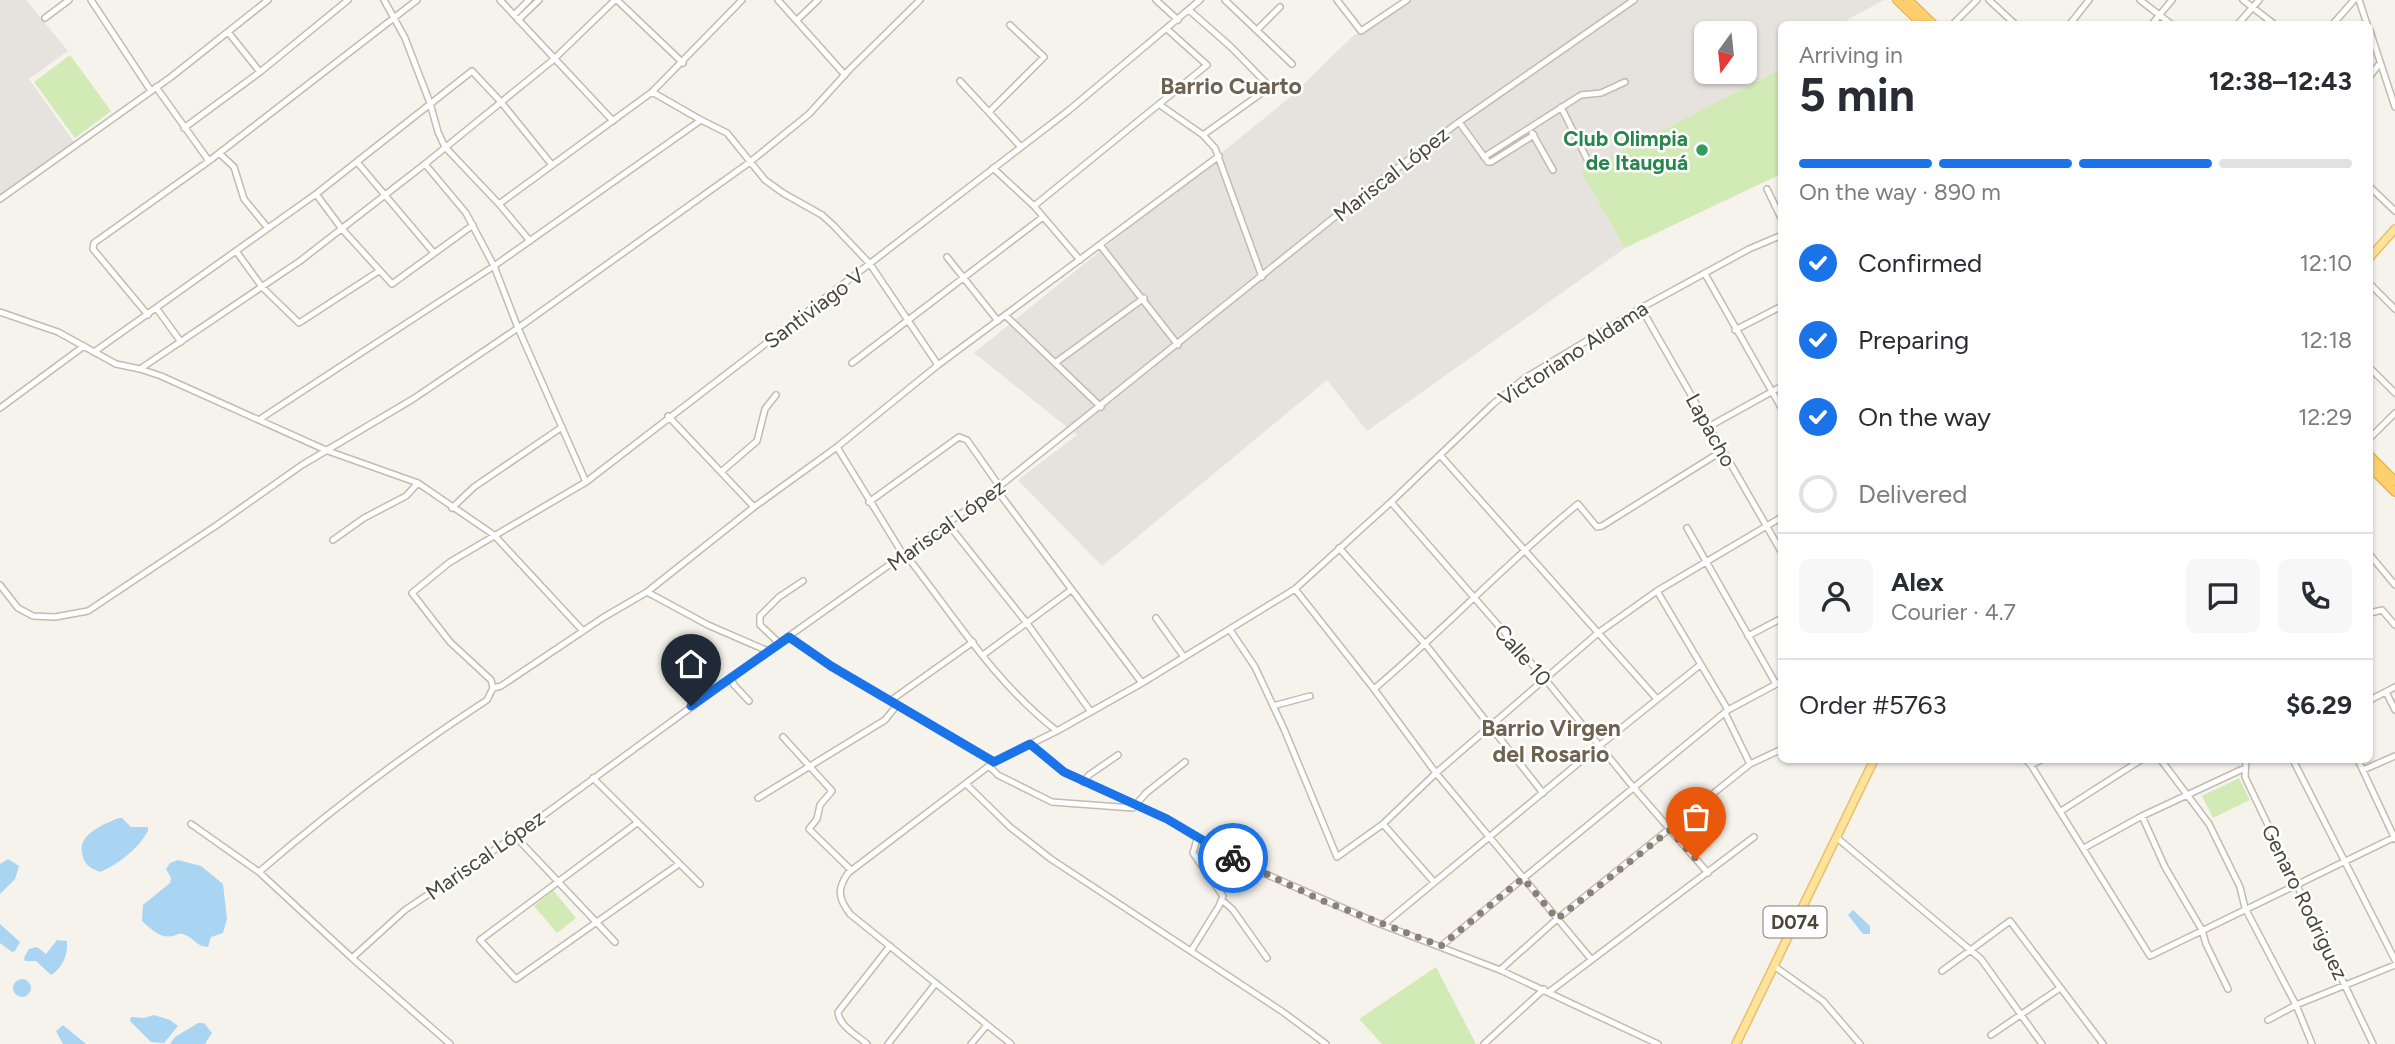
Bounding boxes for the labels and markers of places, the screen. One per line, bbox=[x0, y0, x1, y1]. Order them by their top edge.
place label: Club Olimpia de Itauguá bbox=[1563, 126, 1688, 175]
marker: Club Olimpia de Itauguá bbox=[1694, 142, 1710, 158]
pin bbox=[661, 634, 721, 706]
pin bbox=[1666, 787, 1726, 859]

